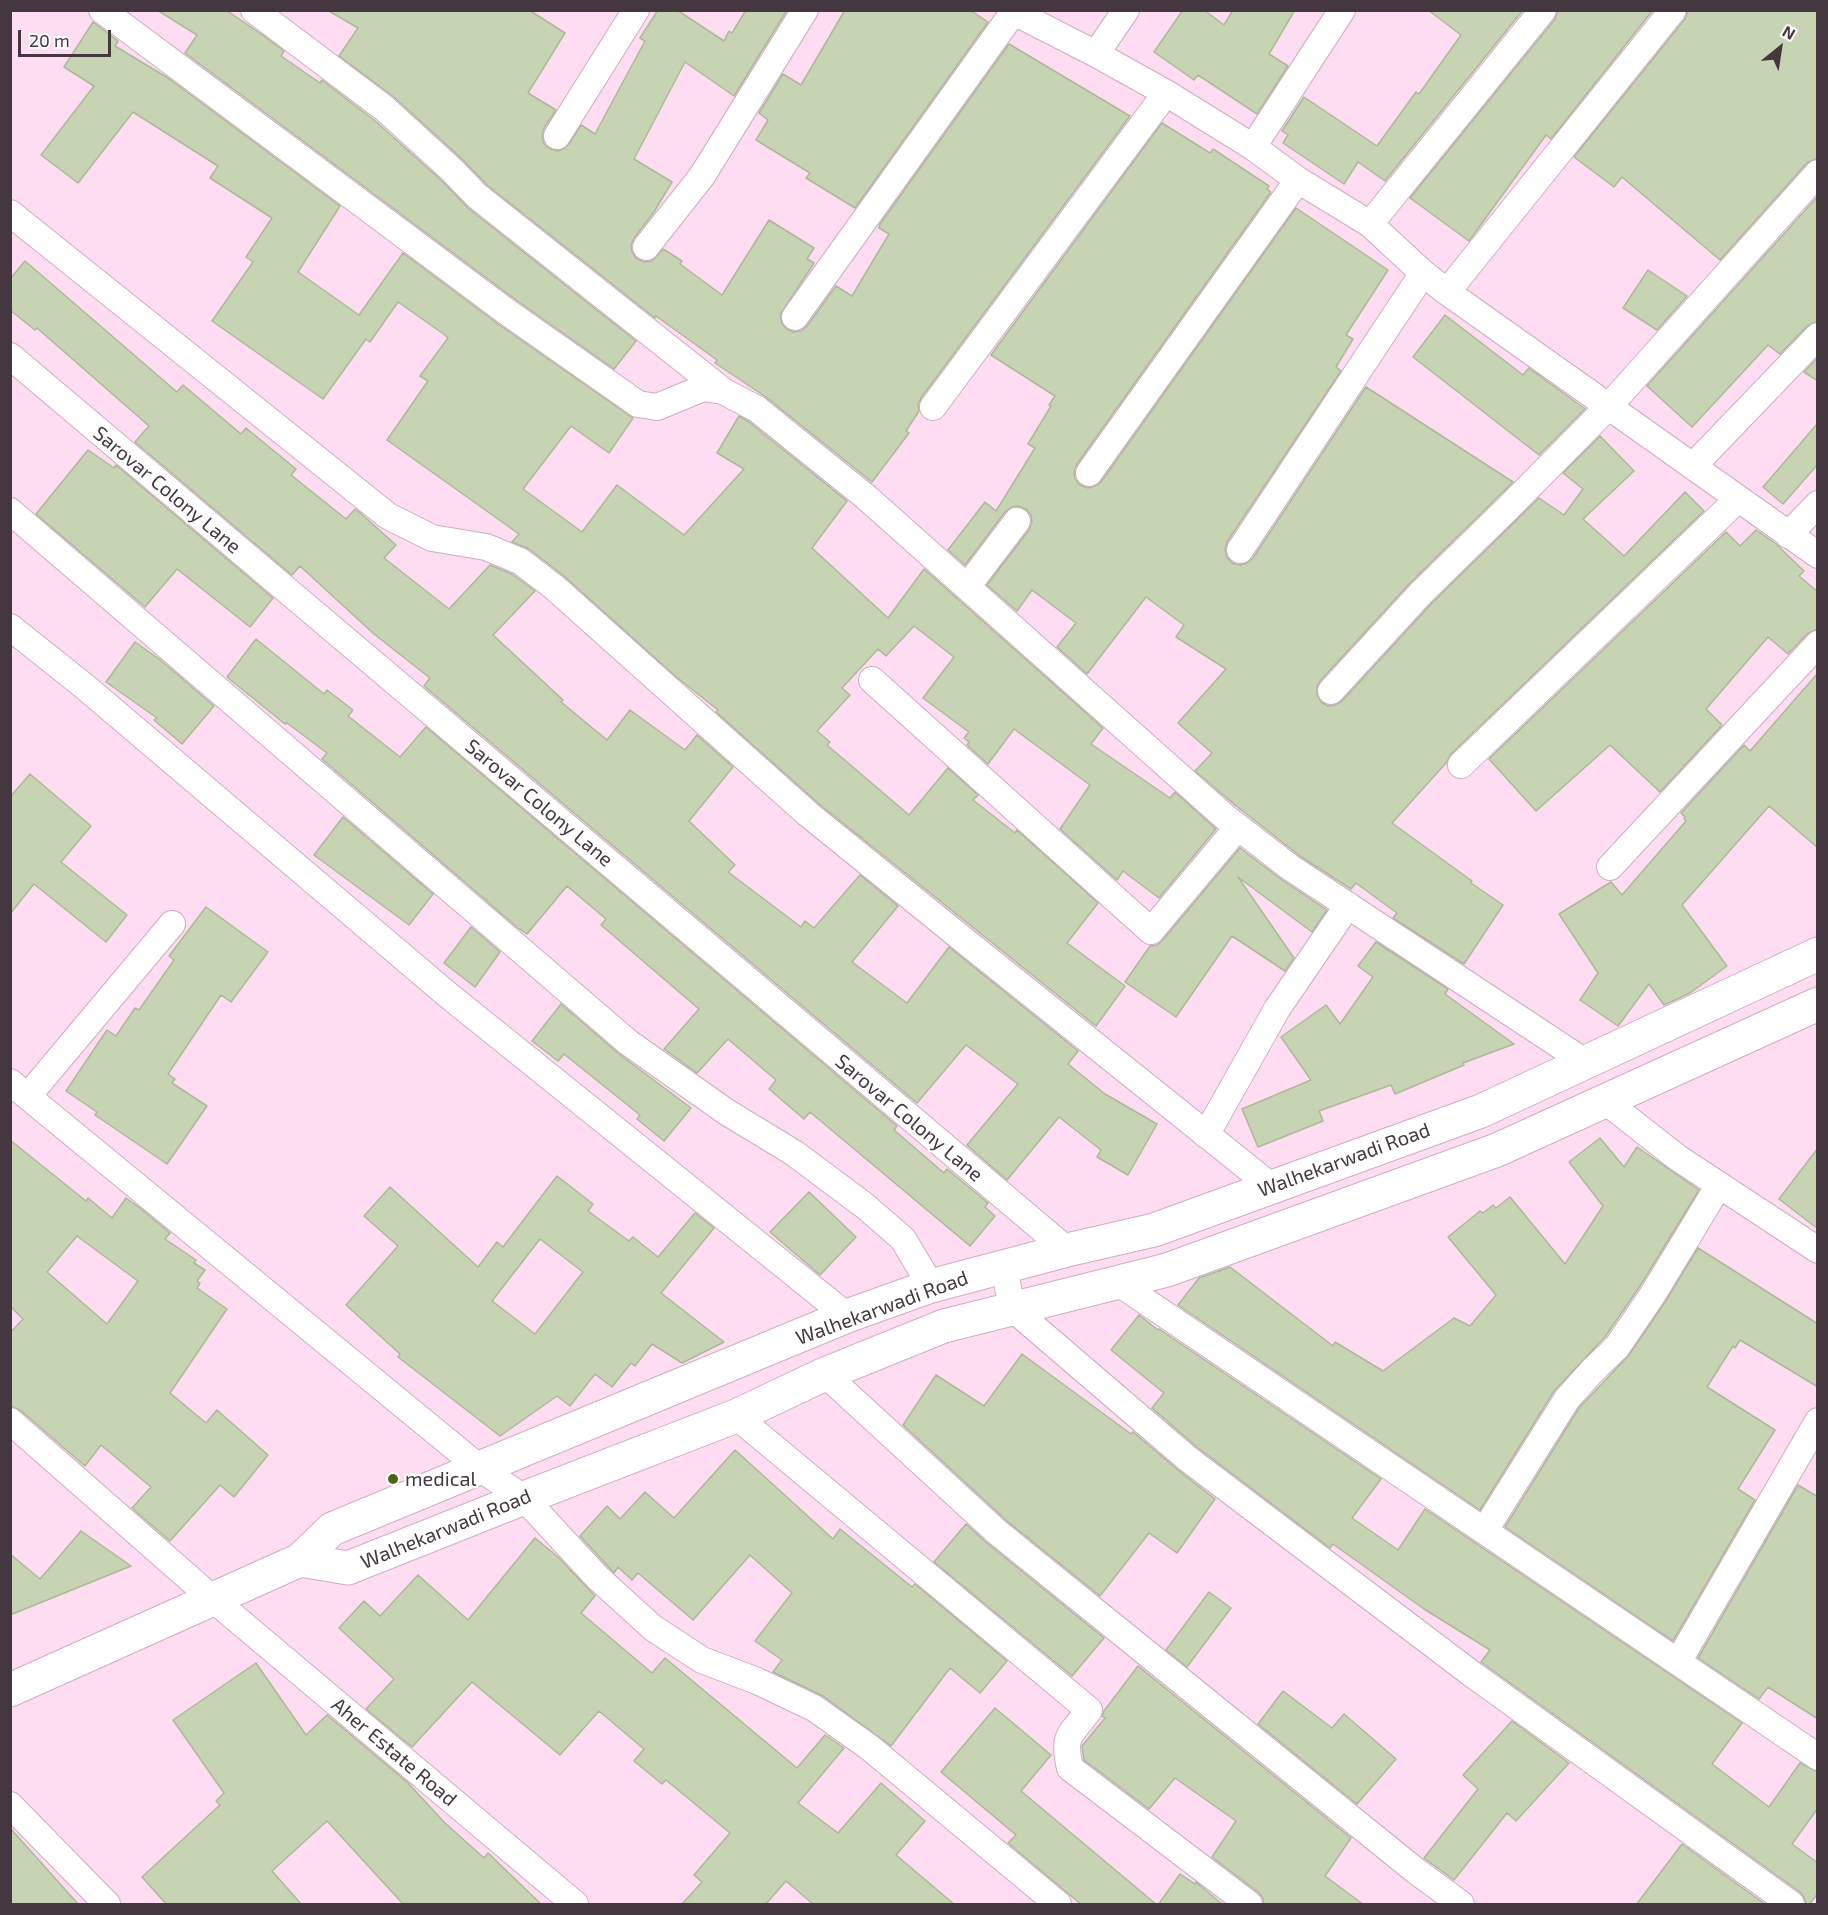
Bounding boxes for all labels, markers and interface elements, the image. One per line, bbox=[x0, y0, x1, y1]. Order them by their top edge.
scale bar bbox=[21, 18, 114, 56]
north arrow bbox=[1750, 18, 1810, 78]
text: N bbox=[1779, 21, 1799, 43]
text: 20 m bbox=[29, 29, 70, 51]
street label: Sarovar Colony Lane bbox=[88, 421, 246, 559]
street label: Sarovar Colony Lane bbox=[460, 734, 618, 872]
street label: Sarovar Colony Lane bbox=[830, 1049, 988, 1187]
street label: Walhekarwadi Road bbox=[1255, 1118, 1433, 1202]
street label: Walhekarwadi Road bbox=[793, 1266, 971, 1350]
place label: medical bbox=[405, 1467, 476, 1491]
marker: medical bbox=[386, 1472, 400, 1486]
street label: Walhekarwadi Road bbox=[357, 1484, 535, 1574]
street label: Aher Estate Road bbox=[326, 1693, 462, 1811]

